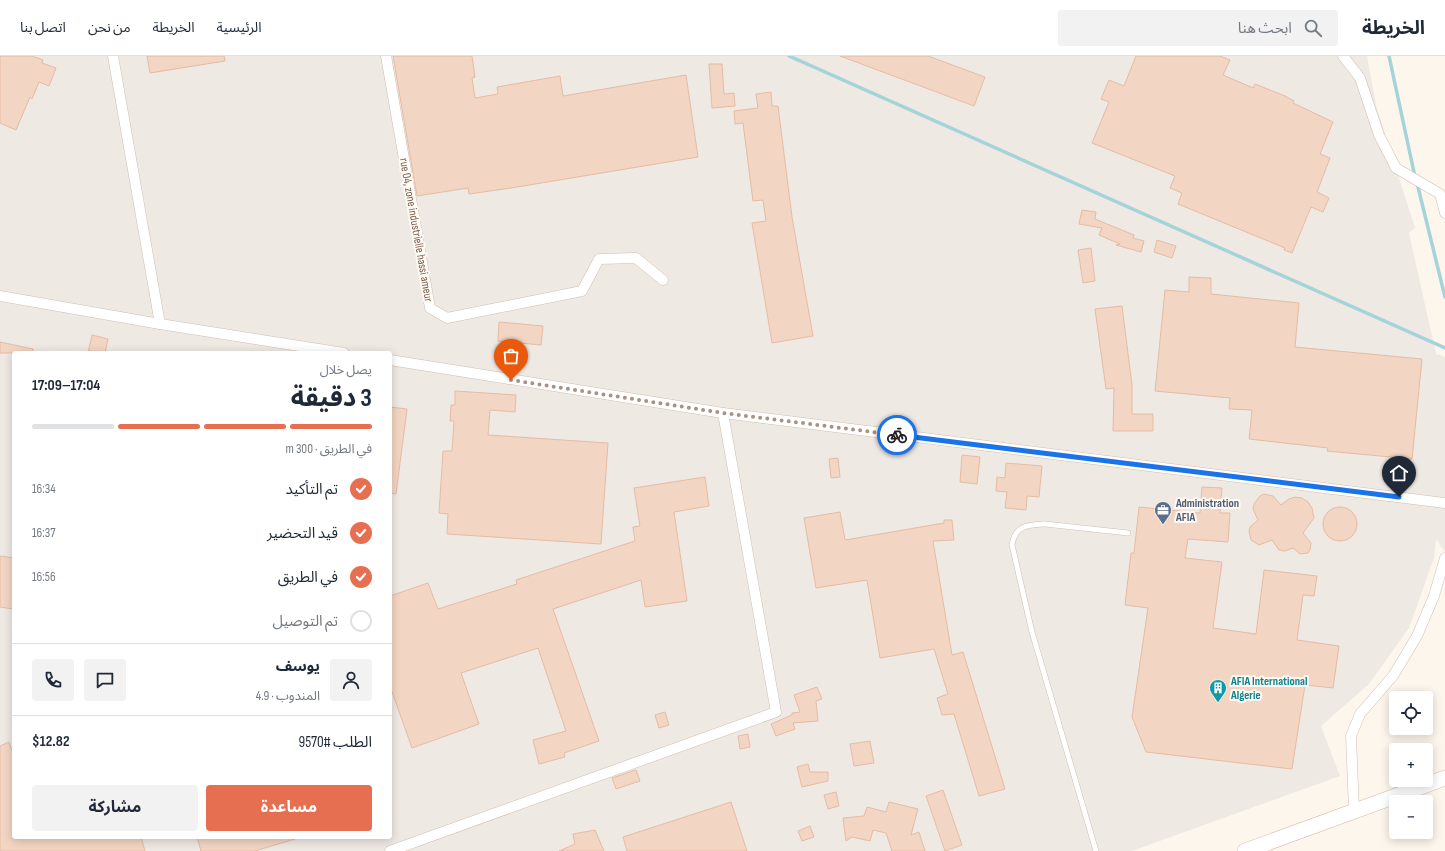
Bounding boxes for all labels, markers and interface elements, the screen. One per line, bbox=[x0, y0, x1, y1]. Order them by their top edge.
search box bbox=[1058, 10, 1338, 46]
icon: search bbox=[1302, 17, 1324, 39]
text: الخريطة bbox=[1362, 17, 1425, 40]
text: اتصل بنا bbox=[20, 19, 66, 36]
text: من نحن bbox=[88, 19, 131, 36]
text: الخريطة bbox=[153, 19, 195, 36]
text: الرئيسية bbox=[217, 19, 262, 36]
text: ابحث هنا bbox=[1238, 19, 1292, 38]
street label: rue 04, zone industrielle hassi ameur bbox=[396, 157, 436, 304]
pin bbox=[494, 339, 528, 380]
icon: bag bbox=[500, 345, 522, 367]
text: يصل خلال bbox=[320, 362, 372, 378]
text: 17:04–17:09 bbox=[32, 376, 100, 395]
text: 3 دقيقة bbox=[291, 383, 372, 414]
courier bbox=[877, 415, 917, 455]
icon: bike bbox=[886, 424, 908, 446]
text: في الطريق · 300 m bbox=[285, 441, 372, 457]
pin bbox=[1382, 456, 1416, 497]
icon: home bbox=[1388, 462, 1410, 484]
icon: check bbox=[350, 478, 372, 500]
text: تم التأكيد bbox=[286, 480, 338, 499]
text: 16:34 bbox=[32, 481, 56, 497]
place label: Administration AFIA bbox=[1175, 496, 1239, 525]
office icon: Administration AFIA bbox=[1153, 500, 1173, 525]
icon: check bbox=[350, 522, 372, 544]
text: قيد التحضير bbox=[267, 524, 338, 543]
text: 16:37 bbox=[32, 525, 55, 541]
icon: check bbox=[350, 566, 372, 588]
text: في الطريق bbox=[278, 568, 338, 587]
text: 16:56 bbox=[32, 569, 56, 585]
text: تم التوصيل bbox=[272, 612, 338, 631]
text: يوسف bbox=[276, 657, 320, 676]
button: phone bbox=[32, 659, 74, 701]
button: chat bbox=[84, 659, 126, 701]
button: person bbox=[330, 659, 372, 701]
place label: AFIA International Algerie bbox=[1230, 674, 1307, 703]
building icon: AFIA International Algerie bbox=[1208, 678, 1228, 703]
text: المندوب · 4.9 bbox=[256, 688, 320, 704]
map controls bbox=[1389, 691, 1433, 839]
button: locate bbox=[1389, 691, 1433, 735]
text: $12.82 bbox=[32, 732, 69, 751]
text: الطلب #9570 bbox=[299, 733, 372, 752]
button: + bbox=[1389, 743, 1433, 787]
button: مشاركة bbox=[32, 785, 198, 831]
button: مساعدة bbox=[206, 785, 372, 831]
button: − bbox=[1389, 795, 1433, 839]

